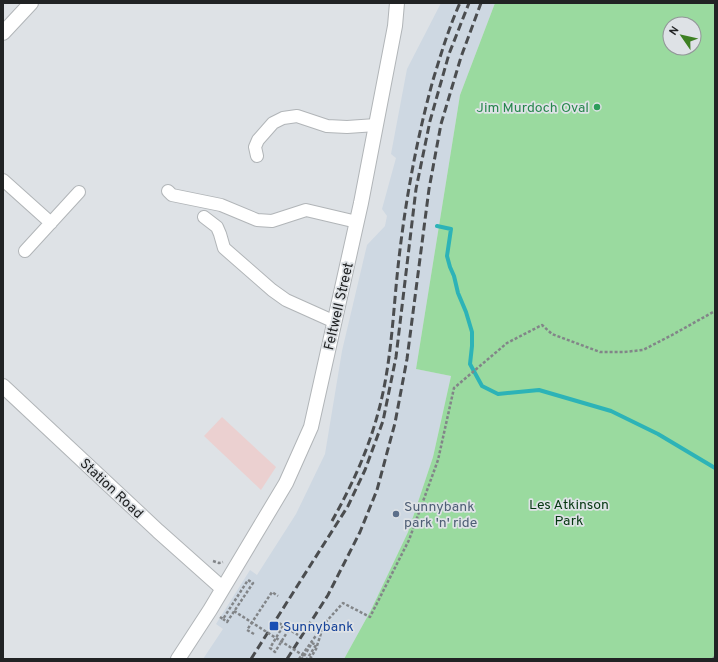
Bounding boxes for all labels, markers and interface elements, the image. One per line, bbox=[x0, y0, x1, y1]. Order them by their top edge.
north arrow bbox=[662, 16, 702, 56]
text: N bbox=[667, 24, 683, 38]
place label: Jim Murdoch Oval bbox=[476, 100, 589, 117]
marker: Jim Murdoch Oval bbox=[592, 102, 602, 112]
street label: Feltwell Street bbox=[321, 261, 358, 352]
street label: Station Road bbox=[76, 455, 146, 523]
park label: Les Atkinson Park bbox=[529, 497, 609, 530]
place label: Sunnybank park 'n' ride bbox=[404, 499, 477, 532]
marker: Sunnybank park 'n' ride bbox=[391, 509, 401, 519]
place label: Sunnybank bbox=[283, 619, 354, 636]
marker: Sunnybank bbox=[268, 620, 280, 632]

